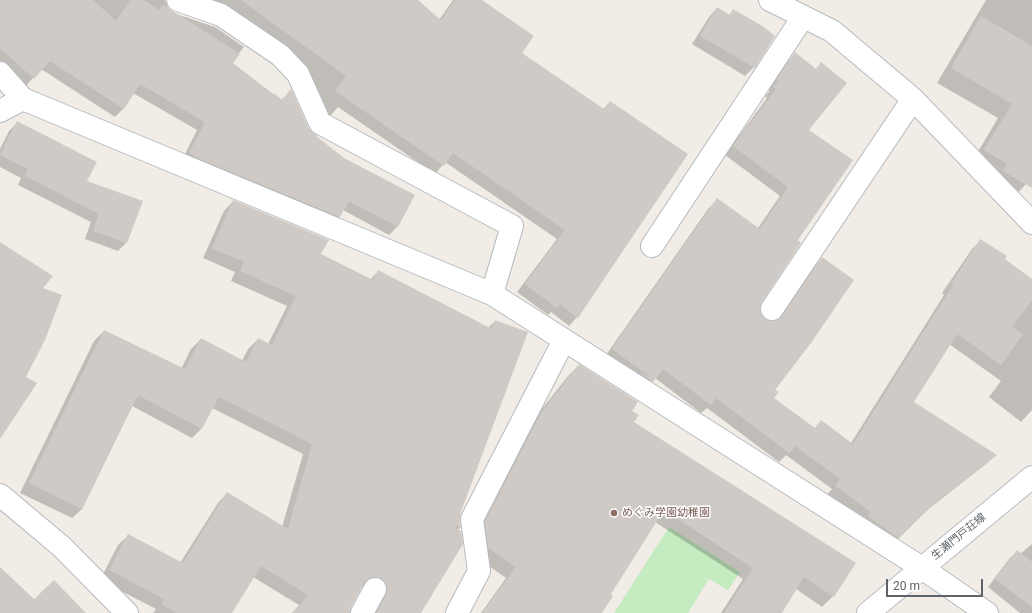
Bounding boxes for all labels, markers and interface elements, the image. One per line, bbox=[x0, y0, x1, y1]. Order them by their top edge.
place label: めぐみ学園幼稚園 bbox=[622, 506, 710, 520]
marker: めぐみ学園幼稚園 bbox=[609, 508, 619, 518]
street label: 生瀬門戸荘線 bbox=[929, 511, 989, 563]
scale bar bbox=[888, 571, 985, 597]
text: 20 m bbox=[893, 579, 920, 593]

